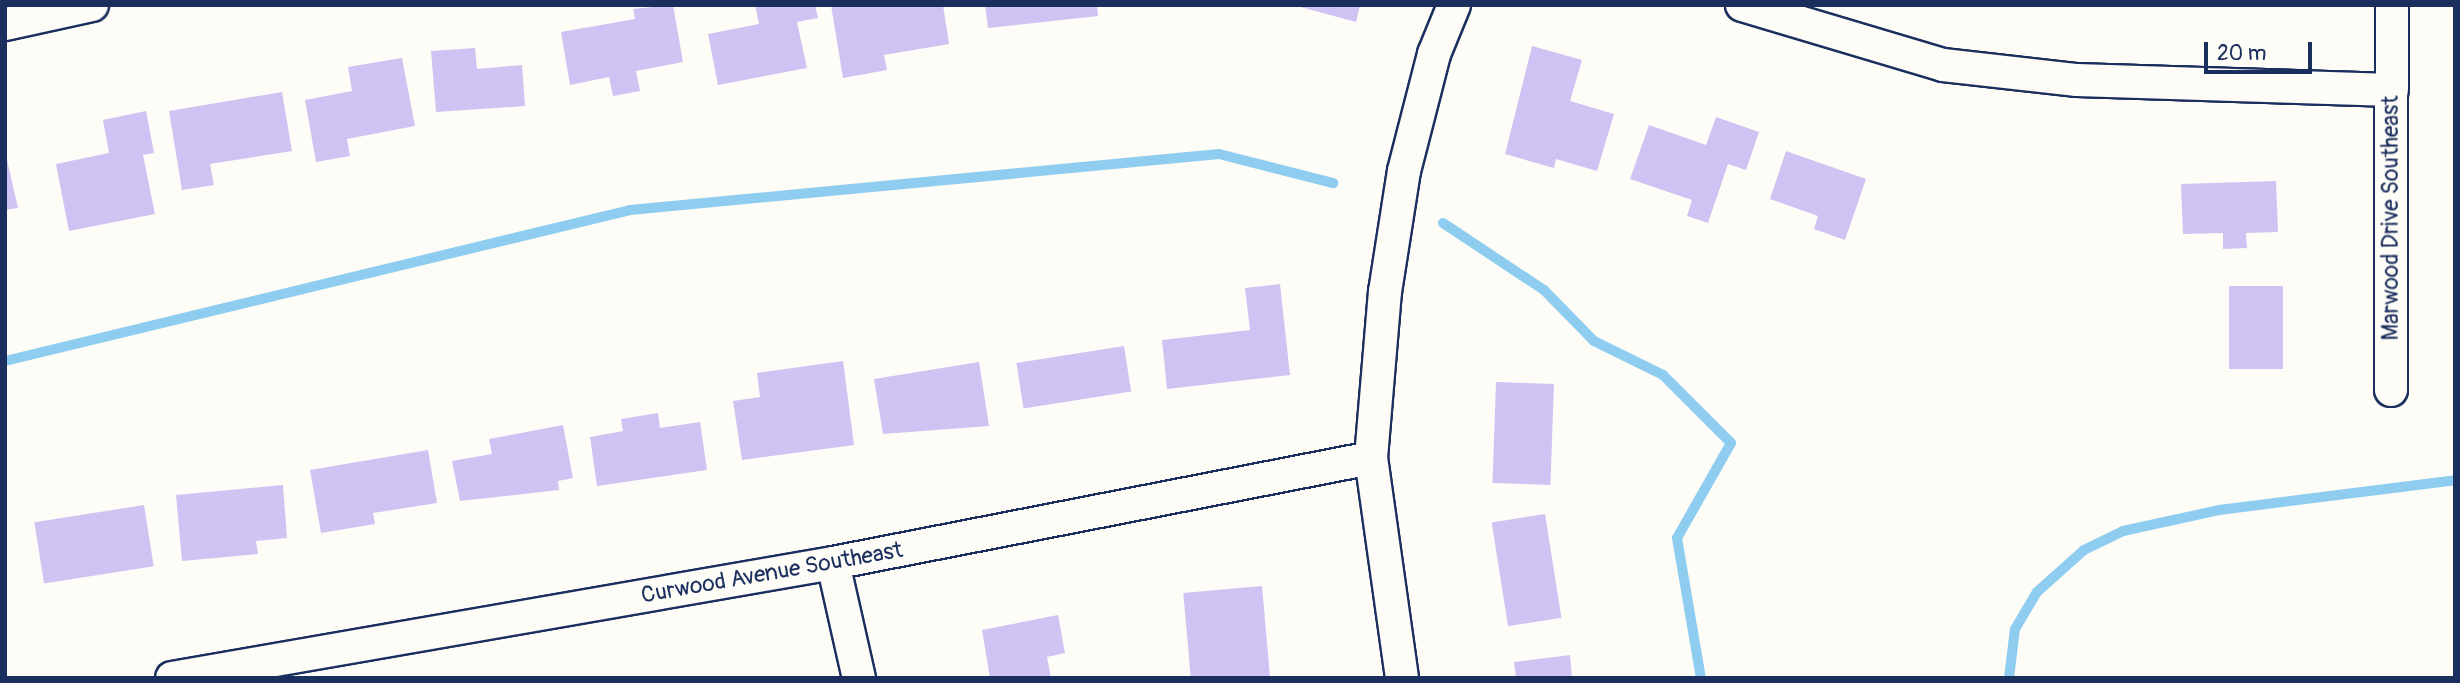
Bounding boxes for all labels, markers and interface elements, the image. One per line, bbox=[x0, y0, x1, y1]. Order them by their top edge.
scale bar bbox=[2208, 28, 2316, 72]
text: 20 m bbox=[2217, 40, 2266, 67]
street label: Marwood Drive Southeast bbox=[2377, 95, 2405, 341]
street label: Curwood Avenue Southeast bbox=[639, 536, 905, 610]

